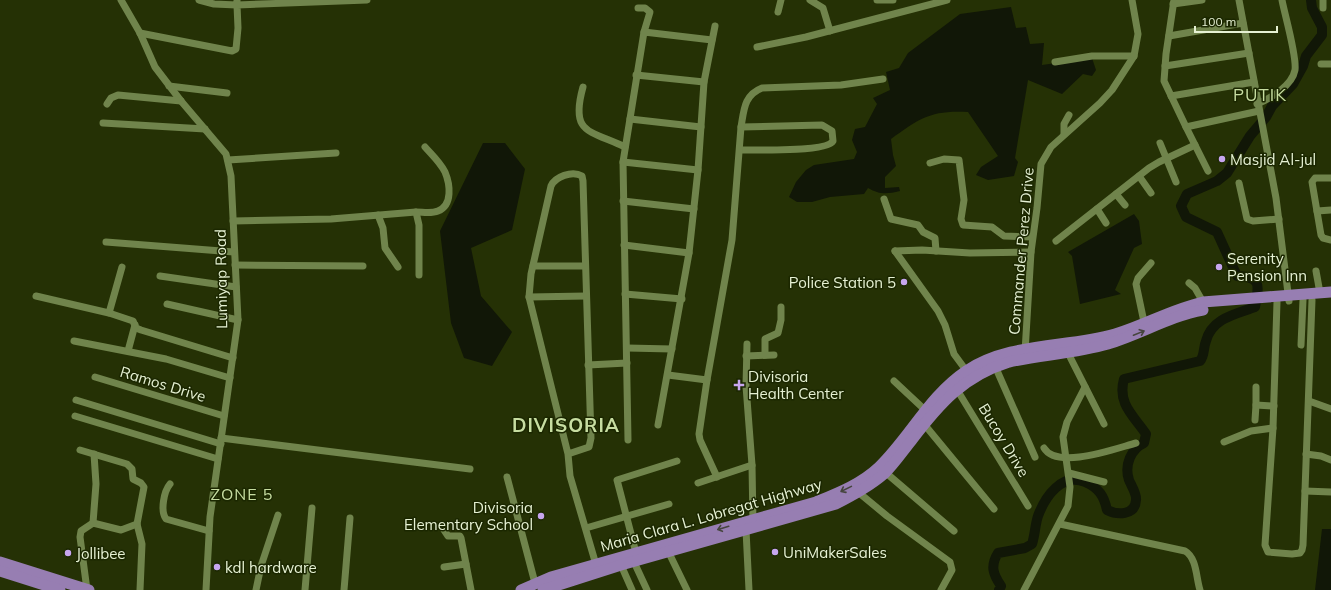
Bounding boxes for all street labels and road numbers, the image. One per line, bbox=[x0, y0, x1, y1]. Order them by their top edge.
street label: Commander Perez Drive bbox=[1004, 167, 1038, 335]
street label: Lumiyap Road bbox=[211, 229, 231, 329]
street label: Ramos Drive bbox=[118, 362, 208, 406]
street label: Bucoy Drive bbox=[975, 400, 1033, 480]
street label: Maria Clara L. Lobregat Highway bbox=[598, 474, 824, 556]

